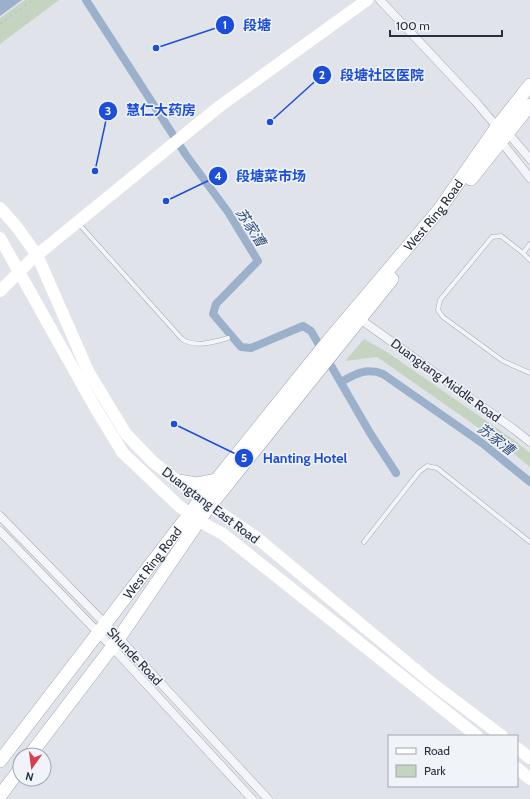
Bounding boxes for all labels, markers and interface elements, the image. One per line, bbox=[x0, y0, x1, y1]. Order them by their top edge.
callout: 段塘 bbox=[215, 12, 279, 38]
scale bar bbox=[390, 12, 502, 38]
text: 段塘 bbox=[243, 16, 271, 34]
text: 1 bbox=[223, 17, 227, 32]
text: 100 m bbox=[396, 18, 430, 33]
callout: 段塘社区医院 bbox=[312, 62, 432, 88]
text: 段塘社区医院 bbox=[340, 66, 424, 84]
text: 2 bbox=[319, 67, 325, 82]
callout: 慧仁大药房 bbox=[98, 98, 204, 124]
text: 慧仁大药房 bbox=[126, 101, 196, 119]
text: 3 bbox=[105, 103, 111, 118]
callout: 段塘菜市场 bbox=[208, 163, 314, 189]
text: 段塘菜市场 bbox=[236, 167, 306, 185]
text: 4 bbox=[214, 168, 222, 183]
street label: West Ring Road bbox=[400, 176, 466, 254]
water label: 苏家漕 bbox=[232, 204, 272, 252]
street label: Duangtang Middle Road bbox=[388, 335, 504, 425]
water label: 苏家漕 bbox=[474, 419, 521, 461]
callout: Hanting Hotel bbox=[234, 445, 355, 471]
text: Hanting Hotel bbox=[263, 449, 348, 467]
text: 5 bbox=[241, 450, 247, 465]
street label: Duangtang East Road bbox=[159, 463, 263, 547]
street label: West Ring Road bbox=[119, 523, 185, 602]
street label: Shunde Road bbox=[104, 624, 166, 688]
legend bbox=[388, 735, 518, 787]
text: Road bbox=[424, 743, 450, 758]
north arrow bbox=[12, 747, 52, 787]
text: Park bbox=[424, 763, 446, 778]
text: N bbox=[24, 769, 35, 784]

